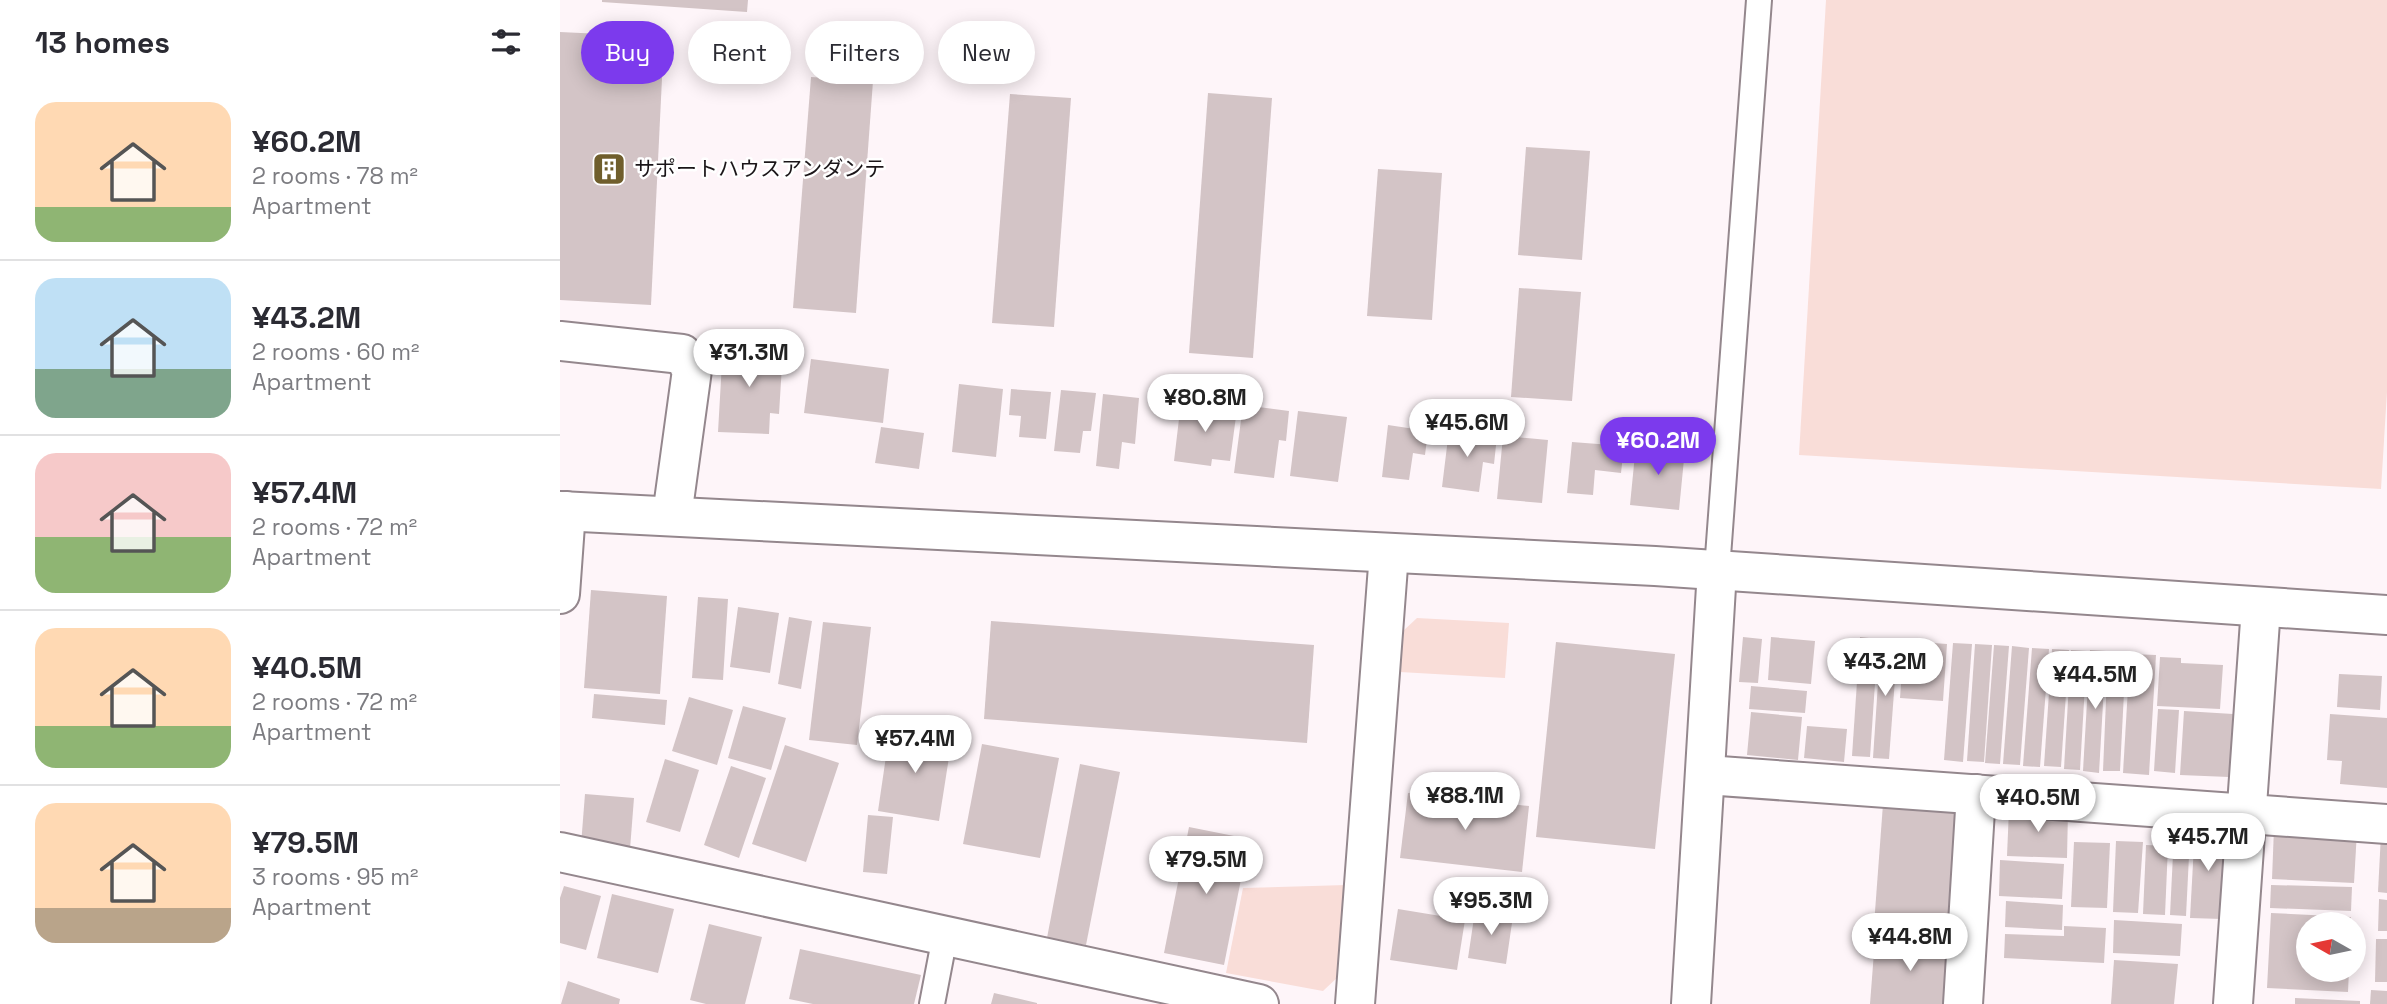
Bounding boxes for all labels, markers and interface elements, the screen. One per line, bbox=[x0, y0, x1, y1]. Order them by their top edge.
chip: Buy bbox=[581, 21, 674, 84]
chip: Rent bbox=[688, 21, 791, 84]
chip: Filters bbox=[805, 21, 924, 84]
chip: New bbox=[938, 21, 1035, 84]
text: 13 homes bbox=[35, 23, 170, 62]
icon: filters bbox=[487, 23, 525, 61]
text: ¥60.2M bbox=[252, 122, 361, 161]
icon: home bbox=[91, 130, 175, 214]
building icon: サポートハウスアンダンテ bbox=[590, 150, 628, 188]
place label: サポートハウスアンダンテ bbox=[634, 155, 885, 182]
text: 2 rooms · 78 m² bbox=[252, 161, 418, 191]
text: Apartment bbox=[252, 191, 372, 221]
text: ¥43.2M bbox=[252, 298, 361, 337]
icon: home bbox=[91, 306, 175, 390]
pin: ¥31.3M bbox=[692, 330, 806, 389]
text: 2 rooms · 60 m² bbox=[252, 337, 419, 367]
text: ¥31.3M bbox=[709, 337, 789, 367]
text: Apartment bbox=[252, 367, 372, 397]
pin: ¥80.8M bbox=[1148, 374, 1262, 434]
text: ¥80.8M bbox=[1163, 382, 1247, 412]
pin: ¥45.6M bbox=[1410, 400, 1524, 459]
text: ¥45.6M bbox=[1425, 407, 1509, 437]
pin: ¥60.2M bbox=[1601, 418, 1715, 477]
text: ¥60.2M bbox=[1616, 425, 1700, 455]
text: ¥57.4M bbox=[252, 473, 357, 512]
icon: home bbox=[91, 481, 175, 565]
text: 2 rooms · 72 m² bbox=[252, 512, 417, 542]
text: Apartment bbox=[252, 542, 372, 572]
pin: ¥43.2M bbox=[1828, 638, 1942, 698]
text: ¥43.2M bbox=[1843, 646, 1927, 676]
text: ¥40.5M bbox=[252, 648, 362, 687]
pin: ¥44.5M bbox=[2038, 652, 2152, 711]
icon: home bbox=[91, 656, 175, 740]
text: ¥44.5M bbox=[2053, 659, 2137, 689]
text: 2 rooms · 72 m² bbox=[252, 687, 417, 717]
pin: ¥57.4M bbox=[858, 716, 972, 775]
text: Apartment bbox=[252, 717, 372, 747]
text: ¥57.4M bbox=[875, 723, 955, 753]
pin: ¥88.1M bbox=[1408, 772, 1522, 832]
pin: ¥40.5M bbox=[1981, 774, 2095, 834]
text: ¥88.1M bbox=[1426, 780, 1504, 810]
text: ¥40.5M bbox=[1996, 782, 2080, 812]
pin: ¥45.7M bbox=[2151, 814, 2265, 873]
text: ¥45.7M bbox=[2167, 821, 2249, 851]
text: ¥79.5M bbox=[252, 823, 359, 862]
icon: home bbox=[91, 831, 175, 915]
pin: ¥79.5M bbox=[1149, 836, 1263, 896]
text: ¥79.5M bbox=[1165, 844, 1247, 874]
text: 3 rooms · 95 m² bbox=[252, 862, 418, 892]
pin: ¥95.3M bbox=[1434, 878, 1548, 937]
text: ¥95.3M bbox=[1449, 885, 1533, 915]
text: Apartment bbox=[252, 892, 372, 922]
north arrow bbox=[2296, 912, 2366, 982]
map controls bbox=[2296, 912, 2366, 982]
pin: ¥44.8M bbox=[1853, 914, 1967, 973]
text: ¥44.8M bbox=[1868, 921, 1952, 951]

